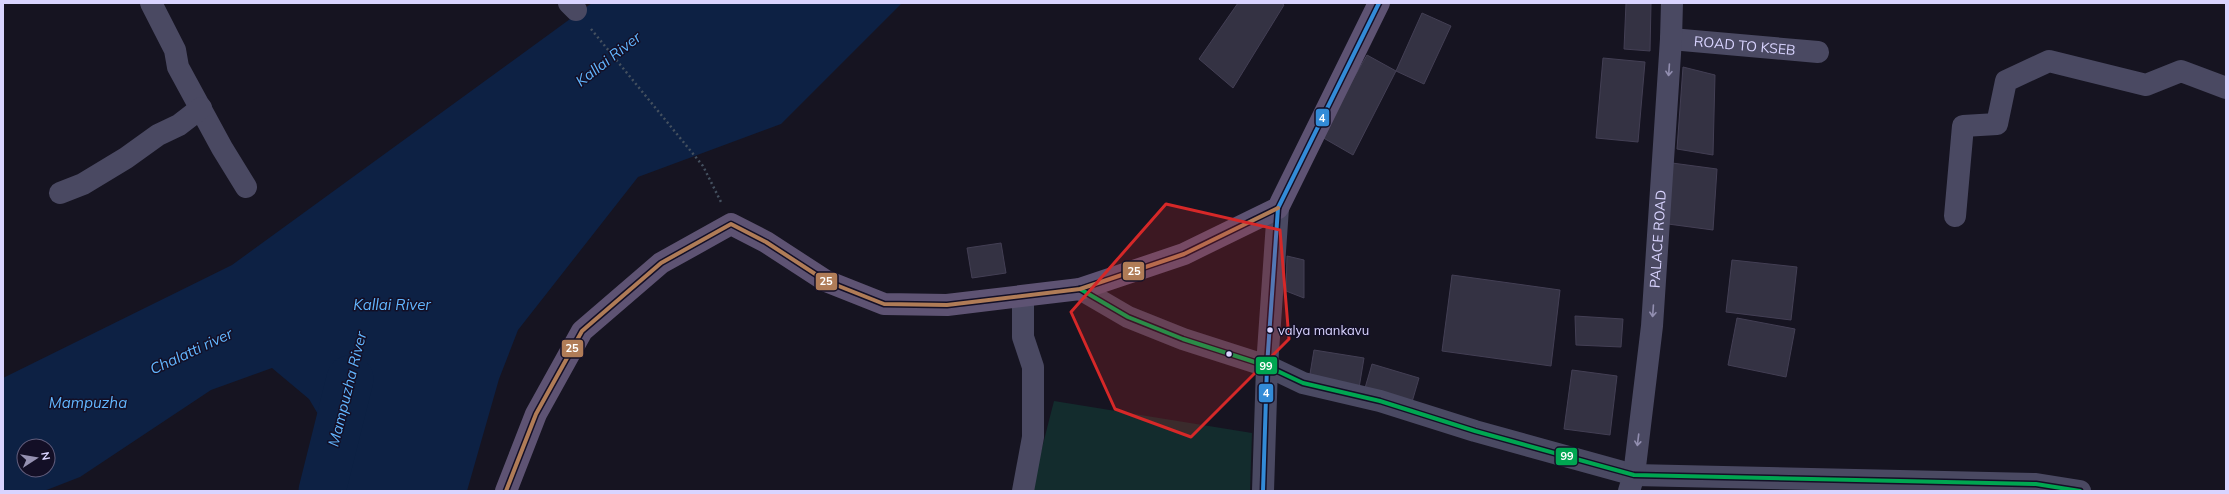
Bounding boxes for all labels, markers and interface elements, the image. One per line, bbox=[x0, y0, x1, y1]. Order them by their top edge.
water label: Kallai River bbox=[572, 27, 645, 90]
street label: ROAD TO KSEB bbox=[1693, 32, 1796, 59]
one-way arrow bbox=[1666, 63, 1673, 76]
line badge: 4 bbox=[1315, 108, 1330, 127]
text: 4 bbox=[1319, 111, 1326, 125]
street label: PALACE ROAD bbox=[1646, 189, 1670, 289]
line badge: 25 bbox=[1122, 261, 1145, 281]
text: 25 bbox=[1127, 264, 1141, 278]
line badge: 25 bbox=[815, 272, 838, 291]
text: 25 bbox=[819, 274, 833, 288]
water label: Kallai River bbox=[353, 295, 431, 314]
one-way arrow bbox=[1649, 304, 1656, 317]
place label: valya mankavu bbox=[1278, 322, 1369, 338]
water label: Chalatti river bbox=[147, 323, 236, 378]
marker: valya mankavu bbox=[1265, 325, 1275, 335]
water label: Mampuzha River bbox=[324, 329, 371, 448]
line badge: 25 bbox=[561, 339, 584, 358]
text: 25 bbox=[565, 341, 579, 355]
unlabelled marker bbox=[1224, 349, 1234, 359]
line badge: 99 bbox=[1255, 356, 1278, 375]
text: 99 bbox=[1259, 359, 1273, 373]
line badge: 4 bbox=[1258, 383, 1274, 403]
text: 4 bbox=[1263, 386, 1270, 400]
water label: Mampuzha bbox=[49, 393, 127, 412]
one-way arrow bbox=[1634, 434, 1642, 447]
north arrow bbox=[16, 438, 56, 478]
line badge: 99 bbox=[1555, 447, 1578, 466]
text: 99 bbox=[1560, 449, 1574, 463]
text: N bbox=[38, 450, 53, 461]

